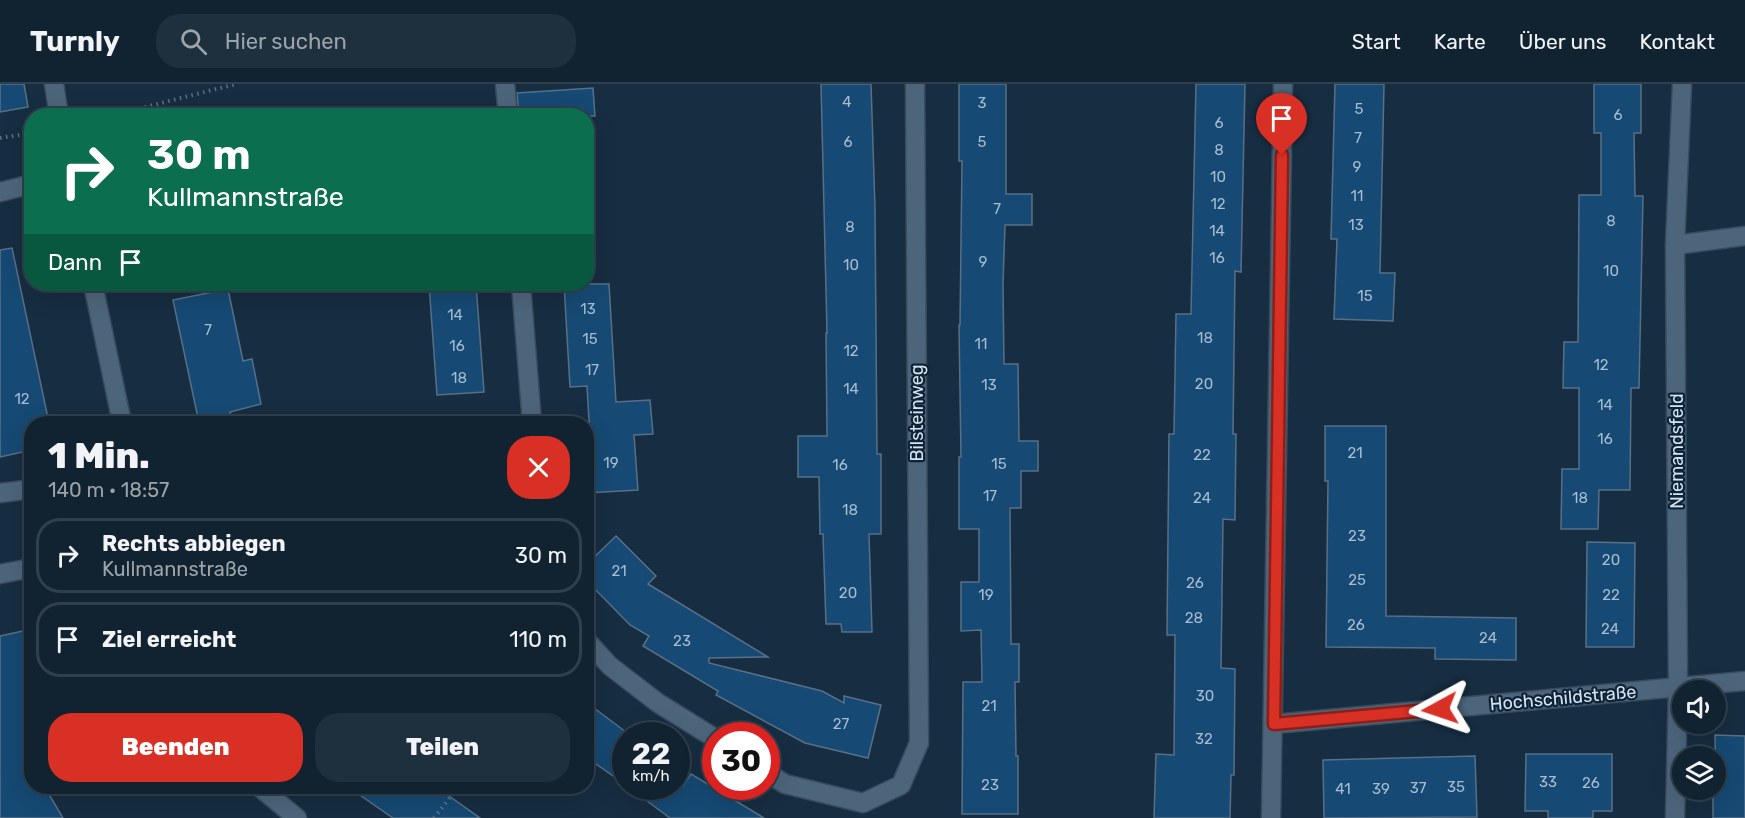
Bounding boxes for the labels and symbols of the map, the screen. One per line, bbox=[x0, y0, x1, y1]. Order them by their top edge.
house number: 4 bbox=[842, 93, 852, 111]
pin bbox=[1256, 93, 1307, 155]
house number: 3 bbox=[977, 94, 987, 112]
house number: 5 bbox=[1355, 100, 1364, 118]
house number: 6 bbox=[1613, 106, 1623, 124]
house number: 6 bbox=[1214, 114, 1224, 132]
house number: 7 bbox=[1354, 129, 1362, 147]
house number: 6 bbox=[843, 133, 853, 151]
house number: 5 bbox=[978, 133, 987, 151]
house number: 8 bbox=[1214, 141, 1224, 159]
house number: 9 bbox=[1353, 158, 1362, 176]
house number: 10 bbox=[1210, 168, 1226, 186]
house number: 11 bbox=[1351, 187, 1363, 205]
house number: 12 bbox=[1210, 195, 1226, 213]
house number: 7 bbox=[993, 200, 1001, 218]
house number: 8 bbox=[1606, 212, 1616, 230]
house number: 13 bbox=[1348, 216, 1364, 234]
house number: 8 bbox=[845, 218, 855, 236]
house number: 14 bbox=[1209, 222, 1225, 240]
house number: 16 bbox=[1209, 249, 1225, 267]
house number: 9 bbox=[979, 253, 988, 271]
house number: 10 bbox=[843, 256, 859, 274]
house number: 10 bbox=[1603, 262, 1619, 280]
house number: 15 bbox=[1357, 287, 1373, 305]
house number: 13 bbox=[580, 300, 596, 318]
house number: 14 bbox=[447, 306, 463, 324]
house number: 7 bbox=[204, 321, 212, 339]
house number: 18 bbox=[1197, 329, 1213, 347]
house number: 15 bbox=[582, 330, 598, 348]
house number: 11 bbox=[975, 335, 987, 353]
house number: 16 bbox=[449, 337, 465, 355]
house number: 12 bbox=[843, 342, 859, 360]
house number: 12 bbox=[1593, 356, 1609, 374]
house number: 17 bbox=[585, 361, 599, 379]
street label: Bilsteinweg bbox=[906, 364, 928, 462]
house number: 18 bbox=[451, 369, 467, 387]
house number: 20 bbox=[1195, 375, 1213, 393]
house number: 13 bbox=[981, 376, 997, 394]
house number: 14 bbox=[843, 380, 859, 398]
house number: 12 bbox=[14, 390, 30, 408]
street label: Niemandsfeld bbox=[1666, 393, 1688, 509]
house number: 14 bbox=[1597, 396, 1613, 414]
house number: 16 bbox=[1597, 430, 1613, 448]
house number: 21 bbox=[1347, 444, 1363, 462]
house number: 22 bbox=[1193, 446, 1211, 464]
house number: 19 bbox=[603, 454, 619, 472]
house number: 15 bbox=[991, 455, 1007, 473]
house number: 16 bbox=[832, 456, 848, 474]
house number: 17 bbox=[983, 487, 997, 505]
house number: 24 bbox=[1193, 489, 1211, 507]
house number: 18 bbox=[1572, 489, 1588, 507]
house number: 18 bbox=[842, 501, 858, 519]
house number: 23 bbox=[1348, 527, 1366, 545]
house number: 20 bbox=[1602, 551, 1620, 569]
house number: 21 bbox=[611, 562, 627, 580]
house number: 25 bbox=[1348, 571, 1366, 589]
house number: 26 bbox=[1186, 574, 1204, 592]
house number: 20 bbox=[839, 584, 857, 602]
house number: 19 bbox=[978, 586, 994, 604]
house number: 22 bbox=[1602, 586, 1620, 604]
house number: 28 bbox=[1185, 609, 1203, 627]
house number: 26 bbox=[1347, 616, 1365, 634]
house number: 24 bbox=[1601, 620, 1619, 638]
house number: 24 bbox=[1479, 629, 1497, 647]
house number: 23 bbox=[673, 632, 691, 650]
position arrow bbox=[1408, 677, 1472, 741]
street label: Hochschildstraße bbox=[1489, 681, 1637, 715]
house number: 30 bbox=[1196, 687, 1214, 705]
house number: 21 bbox=[981, 697, 997, 715]
house number: 27 bbox=[833, 715, 850, 733]
speed limit sign: 30 bbox=[702, 722, 780, 800]
house number: 32 bbox=[1195, 730, 1213, 748]
house number: 33 bbox=[1539, 773, 1557, 791]
house number: 26 bbox=[1582, 774, 1600, 792]
house number: 23 bbox=[981, 776, 999, 794]
house number: 35 bbox=[1447, 778, 1465, 796]
house number: 37 bbox=[1410, 779, 1427, 797]
house number: 41 bbox=[1335, 780, 1351, 798]
house number: 39 bbox=[1372, 780, 1390, 798]

